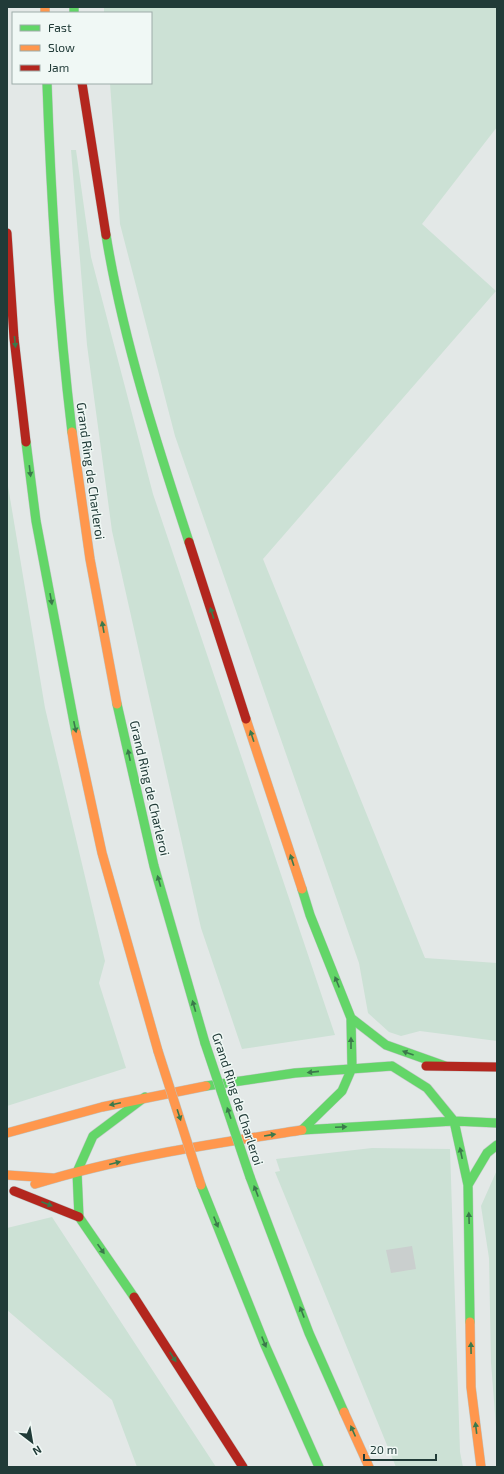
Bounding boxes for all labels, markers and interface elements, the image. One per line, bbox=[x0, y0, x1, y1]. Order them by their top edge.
legend bbox=[12, 12, 152, 84]
text: Fast bbox=[48, 20, 72, 34]
text: Slow bbox=[48, 40, 75, 54]
text: Jam bbox=[48, 60, 69, 74]
one-way arrow bbox=[12, 336, 18, 348]
street label: Grand Ring de Charleroi bbox=[73, 401, 109, 541]
one-way arrow bbox=[27, 465, 34, 477]
one-way arrow bbox=[48, 593, 54, 606]
one-way arrow bbox=[209, 606, 215, 618]
one-way arrow bbox=[100, 621, 106, 633]
street label: Grand Ring de Charleroi bbox=[127, 719, 173, 857]
one-way arrow bbox=[72, 721, 78, 733]
one-way arrow bbox=[249, 730, 255, 742]
one-way arrow bbox=[125, 748, 131, 761]
one-way arrow bbox=[289, 854, 295, 866]
one-way arrow bbox=[156, 875, 162, 887]
one-way arrow bbox=[333, 975, 339, 987]
one-way arrow bbox=[191, 1000, 197, 1012]
street label: Grand Ring de Charleroi bbox=[209, 1031, 267, 1167]
one-way arrow bbox=[348, 1037, 355, 1049]
one-way arrow bbox=[402, 1049, 414, 1055]
one-way arrow bbox=[307, 1068, 319, 1075]
one-way arrow bbox=[109, 1101, 122, 1107]
one-way arrow bbox=[225, 1107, 231, 1119]
one-way arrow bbox=[176, 1110, 182, 1122]
one-way arrow bbox=[335, 1124, 347, 1131]
one-way arrow bbox=[264, 1132, 276, 1138]
one-way arrow bbox=[458, 1147, 464, 1159]
one-way arrow bbox=[109, 1160, 121, 1166]
one-way arrow bbox=[252, 1184, 258, 1196]
one-way arrow bbox=[41, 1202, 53, 1208]
one-way arrow bbox=[466, 1211, 472, 1224]
one-way arrow bbox=[213, 1216, 219, 1228]
one-way arrow bbox=[97, 1244, 105, 1254]
one-way arrow bbox=[298, 1306, 304, 1318]
one-way arrow bbox=[261, 1337, 267, 1348]
one-way arrow bbox=[468, 1341, 474, 1354]
one-way arrow bbox=[169, 1352, 177, 1362]
north arrow bbox=[12, 1422, 52, 1462]
one-way arrow bbox=[473, 1422, 479, 1434]
one-way arrow bbox=[350, 1426, 356, 1437]
scale bar bbox=[364, 1436, 436, 1462]
text: 20 m bbox=[370, 1442, 397, 1456]
text: N bbox=[31, 1443, 44, 1459]

